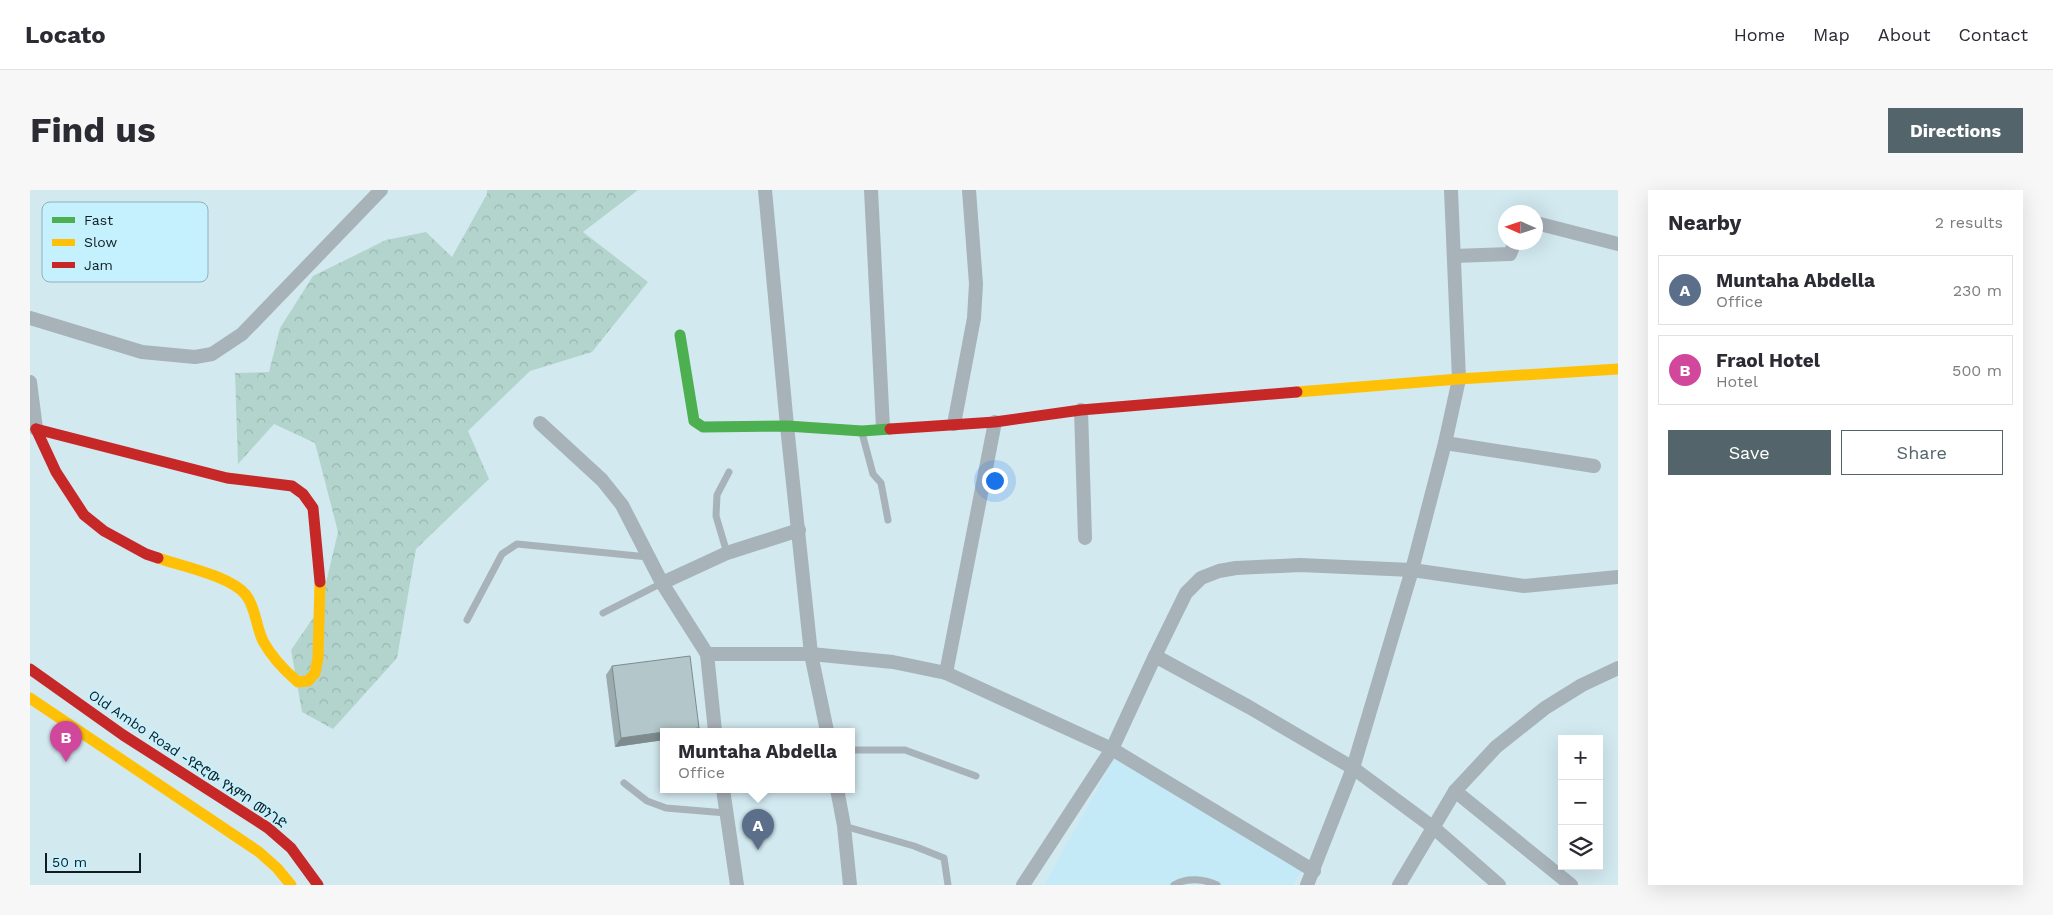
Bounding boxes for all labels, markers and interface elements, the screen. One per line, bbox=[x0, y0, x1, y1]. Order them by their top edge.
text: Locato bbox=[25, 21, 106, 49]
text: Home bbox=[1734, 24, 1785, 45]
text: Map bbox=[1813, 24, 1850, 45]
text: About bbox=[1878, 24, 1930, 45]
text: Contact bbox=[1958, 24, 2028, 45]
button: Directions bbox=[1888, 108, 2023, 153]
text: Find us bbox=[30, 109, 156, 151]
legend bbox=[42, 202, 208, 282]
north arrow bbox=[1498, 205, 1543, 250]
text: Nearby bbox=[1668, 210, 1741, 235]
text: Fast bbox=[84, 212, 113, 228]
text: 2 results bbox=[1935, 213, 2003, 232]
text: Slow bbox=[84, 234, 117, 250]
text: Jam bbox=[84, 257, 113, 273]
text: Muntaha Abdella bbox=[1716, 269, 1875, 292]
text: A bbox=[1680, 281, 1690, 300]
text: 230 m bbox=[1953, 281, 2002, 300]
text: Office bbox=[1716, 292, 1763, 311]
text: Fraol Hotel bbox=[1716, 349, 1820, 372]
text: B bbox=[1680, 361, 1690, 380]
text: 500 m bbox=[1952, 361, 2002, 380]
text: Hotel bbox=[1716, 372, 1758, 391]
button: Save bbox=[1668, 430, 1831, 475]
button: Share bbox=[1841, 430, 2003, 475]
your location bbox=[982, 468, 1008, 494]
street label: Old Ambo Road -የድሮው የአምቦ መንገድ bbox=[86, 687, 290, 832]
pin: B bbox=[50, 721, 82, 762]
popup bbox=[660, 728, 855, 793]
map controls bbox=[1558, 735, 1603, 870]
button: + bbox=[1558, 735, 1603, 780]
text: Muntaha Abdella bbox=[678, 740, 837, 763]
text: Office bbox=[678, 763, 725, 782]
button: − bbox=[1558, 780, 1603, 825]
pin: A bbox=[742, 809, 774, 850]
button: layers bbox=[1558, 825, 1603, 870]
scale bar bbox=[45, 850, 141, 873]
text: 50 m bbox=[52, 854, 87, 870]

